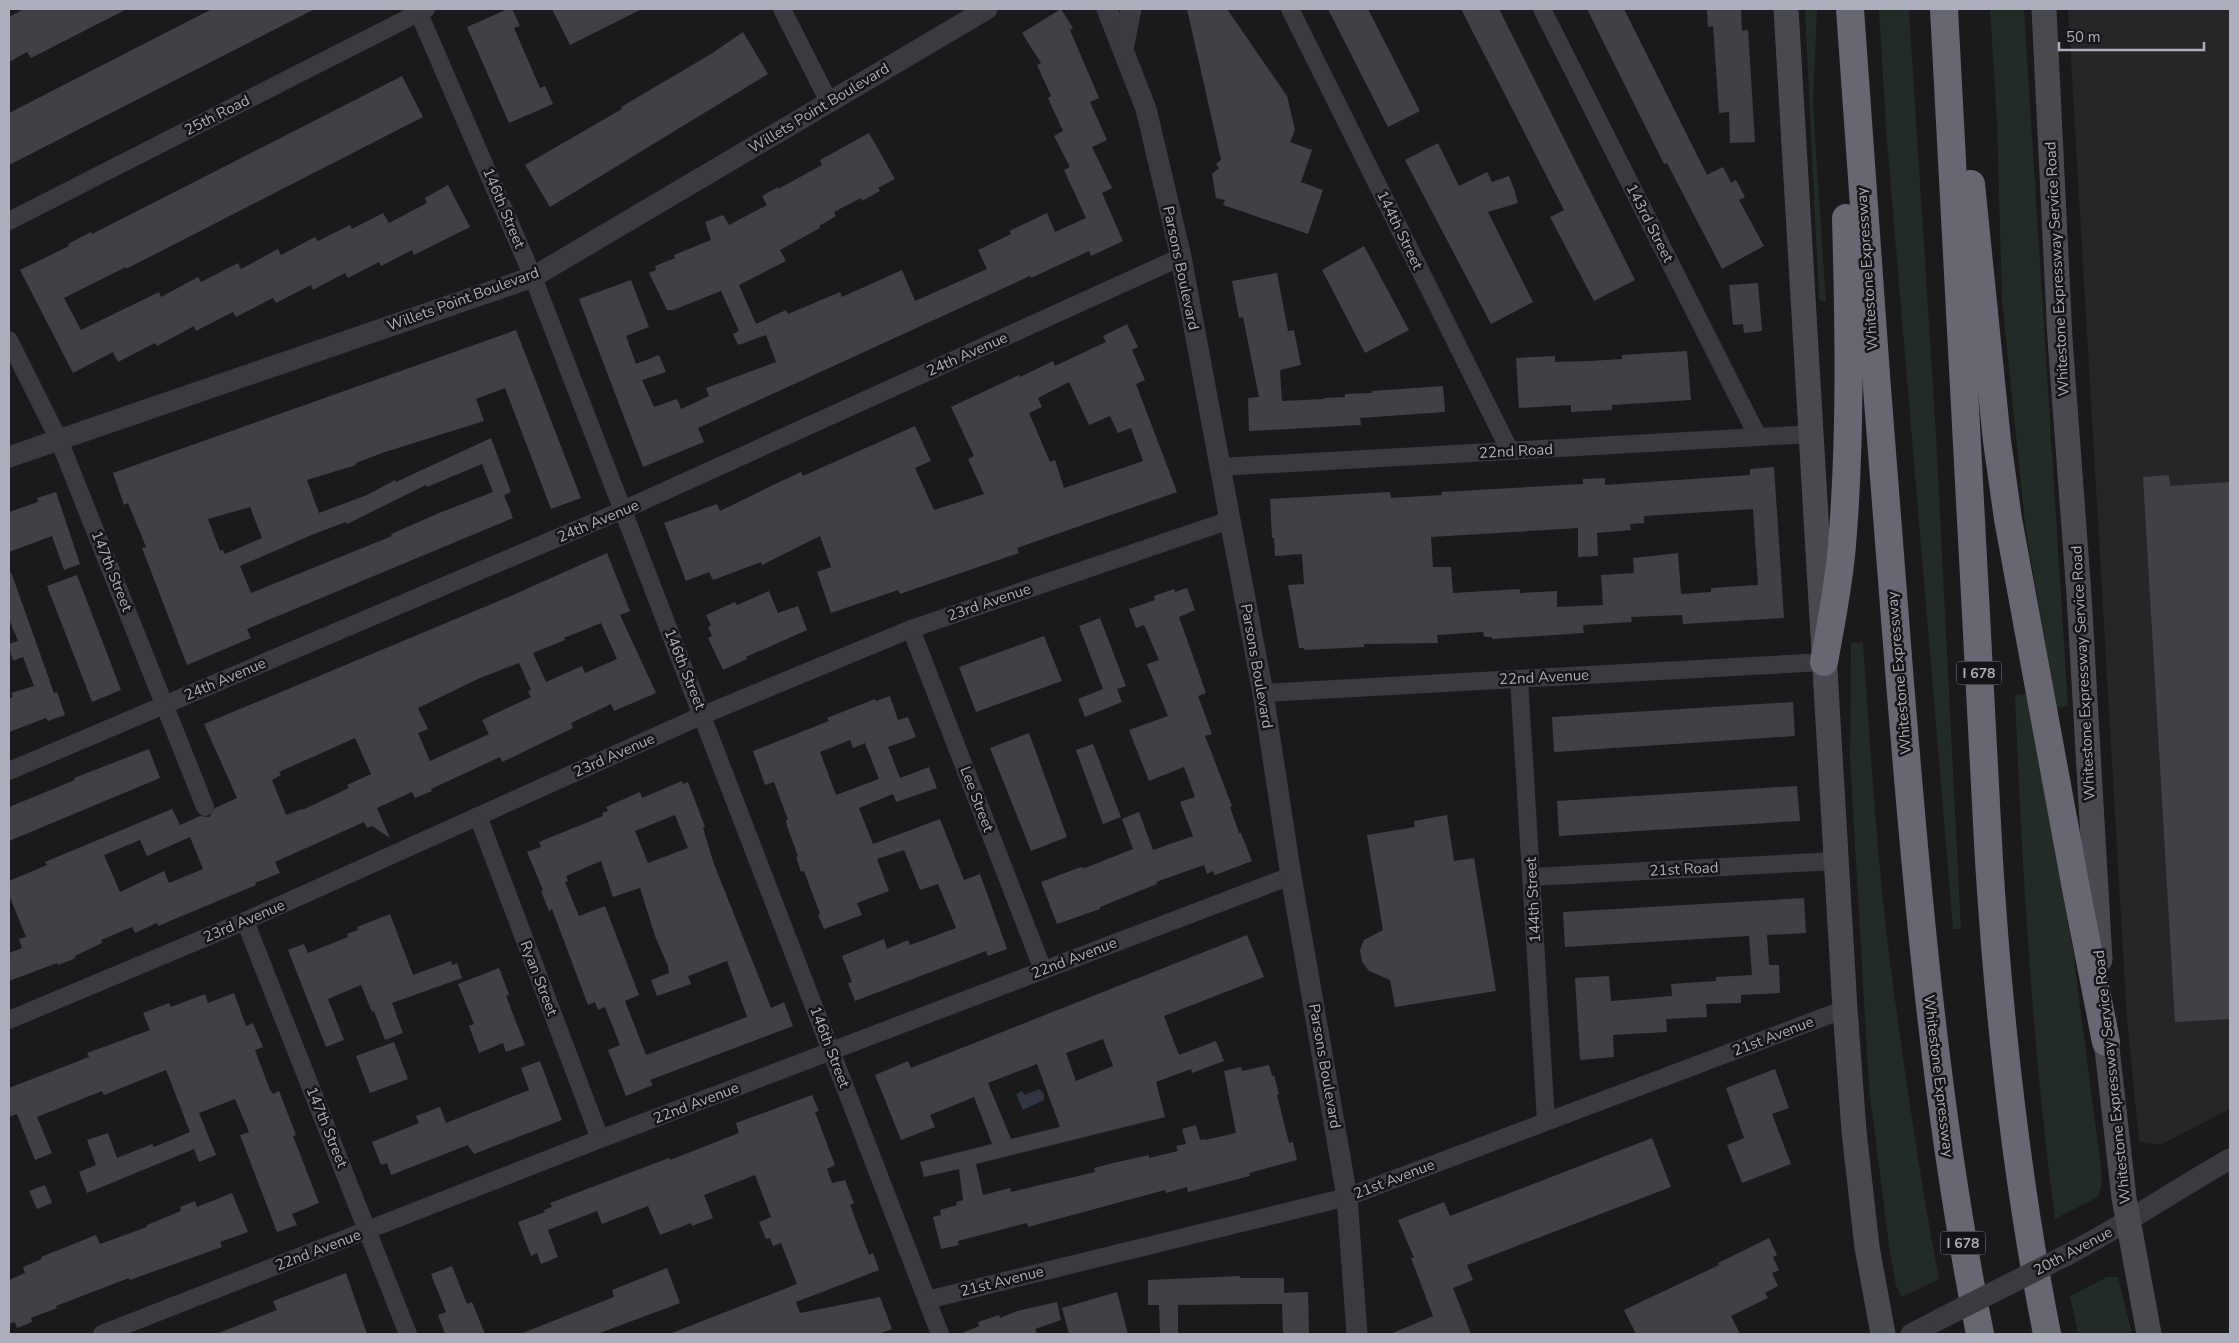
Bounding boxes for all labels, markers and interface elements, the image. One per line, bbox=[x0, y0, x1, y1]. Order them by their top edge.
scale bar bbox=[2059, 20, 2204, 52]
text: 50 m bbox=[2066, 27, 2101, 47]
street label: Willets Point Boulevard bbox=[745, 58, 893, 158]
street label: 25th Road bbox=[181, 90, 253, 140]
street label: Whitestone Expressway Service Road bbox=[2040, 141, 2074, 397]
street label: 146th Street bbox=[478, 165, 530, 252]
street label: 143rd Street bbox=[1622, 180, 1679, 266]
street label: Whitestone Expressway bbox=[1851, 186, 1883, 351]
street label: 144th Street bbox=[1372, 187, 1428, 273]
street label: Parsons Boulevard bbox=[1158, 204, 1204, 332]
street label: Willets Point Boulevard bbox=[384, 262, 542, 336]
street label: 24th Avenue bbox=[923, 327, 1011, 381]
street label: 22nd Road bbox=[1479, 439, 1553, 463]
street label: 24th Avenue bbox=[554, 495, 642, 547]
street label: 147th Street bbox=[87, 528, 138, 615]
street label: Whitestone Expressway Service Road bbox=[2066, 545, 2100, 801]
street label: 23rd Avenue bbox=[945, 578, 1033, 626]
street label: Whitestone Expressway bbox=[1882, 590, 1916, 755]
street label: Parsons Boulevard bbox=[1236, 602, 1278, 730]
street label: 146th Street bbox=[660, 626, 711, 713]
street label: 24th Avenue bbox=[181, 653, 269, 705]
road number: I 678 bbox=[1956, 661, 2002, 684]
street label: 22nd Avenue bbox=[1498, 665, 1590, 689]
street label: 23rd Avenue bbox=[570, 728, 658, 782]
street label: Lee Street bbox=[955, 763, 999, 835]
street label: 144th Street bbox=[1521, 856, 1545, 943]
street label: 21st Road bbox=[1649, 857, 1719, 881]
street label: 23rd Avenue bbox=[200, 895, 288, 947]
street label: 22nd Avenue bbox=[1028, 933, 1120, 983]
street label: Ryan Street bbox=[516, 938, 563, 1019]
street label: Whitestone Expressway Service Road bbox=[2089, 949, 2135, 1205]
street label: Whitestone Expressway bbox=[1919, 994, 1959, 1159]
street label: Parsons Boulevard bbox=[1304, 1002, 1346, 1130]
street label: 146th Street bbox=[805, 1003, 855, 1091]
street label: 21st Avenue bbox=[1730, 1011, 1816, 1061]
street label: 22nd Avenue bbox=[650, 1078, 742, 1128]
street label: 147th Street bbox=[302, 1084, 353, 1171]
street label: 21st Avenue bbox=[1351, 1154, 1437, 1204]
street label: 20th Avenue bbox=[2030, 1222, 2116, 1280]
street label: 22nd Avenue bbox=[272, 1225, 364, 1275]
road number: I 678 bbox=[1940, 1232, 1986, 1254]
street label: 21st Avenue bbox=[958, 1261, 1046, 1301]

